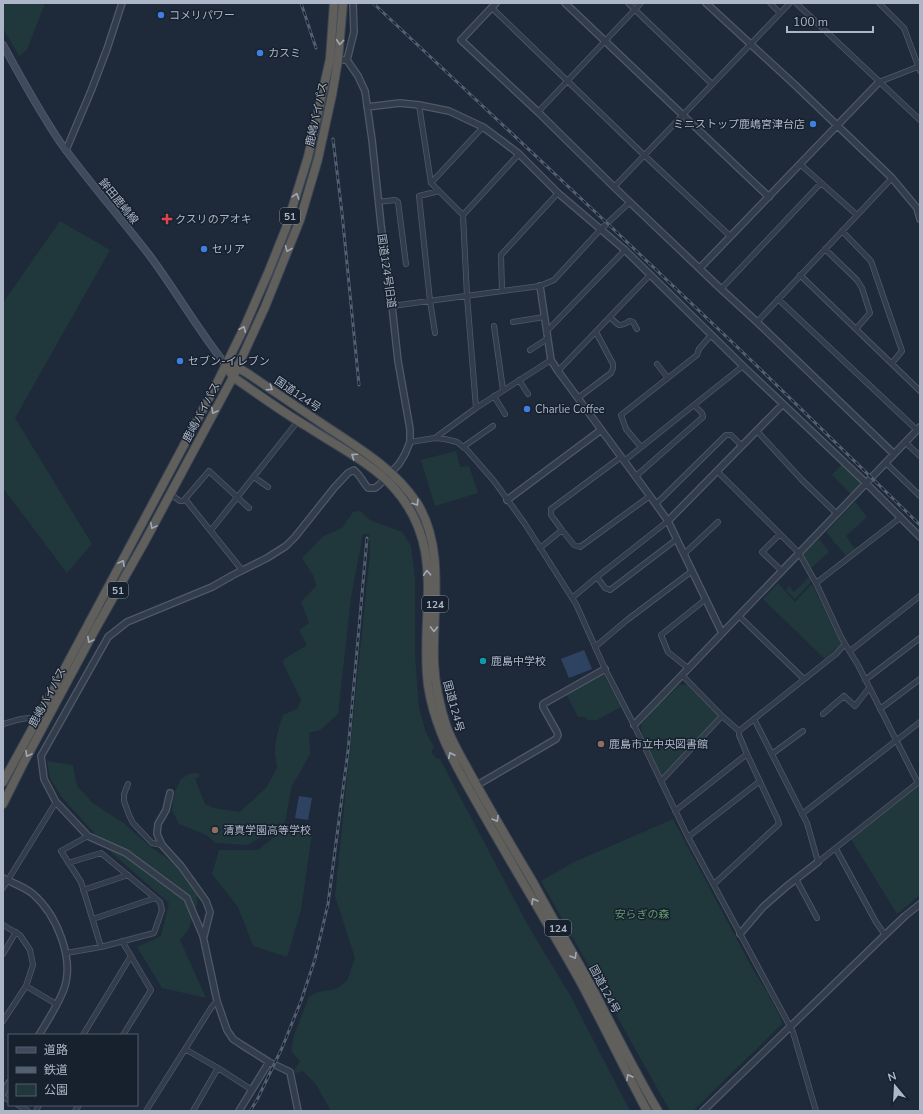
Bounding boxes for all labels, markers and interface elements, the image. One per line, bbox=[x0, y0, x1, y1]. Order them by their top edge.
place label: コメリパワー bbox=[169, 8, 235, 23]
scale bar bbox=[787, 8, 873, 34]
marker: コメリパワー bbox=[156, 10, 166, 20]
text: 100 m bbox=[793, 14, 828, 30]
one-way arrow bbox=[335, 39, 344, 45]
place label: カスミ bbox=[268, 46, 301, 61]
marker: カスミ bbox=[255, 48, 265, 58]
street label: 鹿嶋バイパス bbox=[302, 80, 331, 148]
place label: ミニストップ鹿嶋宮津台店 bbox=[673, 117, 805, 132]
marker: ミニストップ鹿嶋宮津台店 bbox=[808, 119, 818, 129]
street label: 鉾田鹿嶋線 bbox=[95, 175, 142, 227]
one-way arrow bbox=[292, 192, 300, 199]
road number: 51 bbox=[280, 208, 300, 224]
place label: クスリのアオキ bbox=[175, 212, 252, 227]
marker: クスリのアオキ bbox=[162, 214, 172, 224]
street label: 国道124号旧道 bbox=[374, 233, 399, 309]
place label: セリア bbox=[212, 242, 245, 257]
marker: セリア bbox=[199, 244, 209, 254]
one-way arrow bbox=[285, 245, 293, 252]
one-way arrow bbox=[238, 326, 246, 334]
place label: セブン-イレブン bbox=[188, 354, 270, 369]
marker: セブン-イレブン bbox=[175, 356, 185, 366]
street label: 国道124号 bbox=[272, 373, 324, 415]
street label: 鹿嶋バイパス bbox=[179, 380, 224, 445]
one-way arrow bbox=[266, 384, 273, 391]
place label: Charlie Coffee bbox=[535, 402, 605, 417]
marker: Charlie Coffee bbox=[522, 404, 532, 414]
one-way arrow bbox=[211, 407, 219, 414]
one-way arrow bbox=[351, 453, 358, 461]
one-way arrow bbox=[411, 499, 419, 506]
one-way arrow bbox=[150, 522, 158, 529]
one-way arrow bbox=[117, 560, 124, 567]
one-way arrow bbox=[423, 570, 432, 576]
road number: 51 bbox=[108, 582, 128, 598]
road number: 124 bbox=[422, 596, 448, 612]
one-way arrow bbox=[430, 626, 438, 632]
one-way arrow bbox=[87, 635, 95, 643]
place label: 鹿島中学校 bbox=[491, 654, 546, 669]
marker: 鹿島中学校 bbox=[478, 656, 488, 666]
street label: 鹿嶋バイパス bbox=[25, 665, 70, 730]
street label: 国道124号 bbox=[439, 679, 468, 734]
place label: 鹿島市立中央図書館 bbox=[609, 737, 708, 752]
marker: 鹿島市立中央図書館 bbox=[596, 739, 606, 749]
one-way arrow bbox=[26, 750, 33, 757]
one-way arrow bbox=[448, 752, 456, 759]
one-way arrow bbox=[492, 815, 499, 822]
place label: 清真学園高等学校 bbox=[223, 823, 311, 838]
marker: 清真学園高等学校 bbox=[210, 825, 220, 835]
one-way arrow bbox=[531, 898, 539, 905]
park label: 安らぎの森 bbox=[615, 907, 670, 922]
road number: 124 bbox=[545, 920, 571, 936]
one-way arrow bbox=[570, 952, 577, 959]
street label: 国道124号 bbox=[586, 962, 624, 1016]
legend bbox=[8, 1034, 138, 1106]
text: 道路 bbox=[44, 1042, 68, 1058]
text: 鉄道 bbox=[44, 1062, 68, 1078]
north arrow bbox=[875, 1066, 915, 1106]
text: N bbox=[886, 1069, 898, 1085]
one-way arrow bbox=[626, 1074, 633, 1081]
text: 公園 bbox=[44, 1082, 68, 1098]

